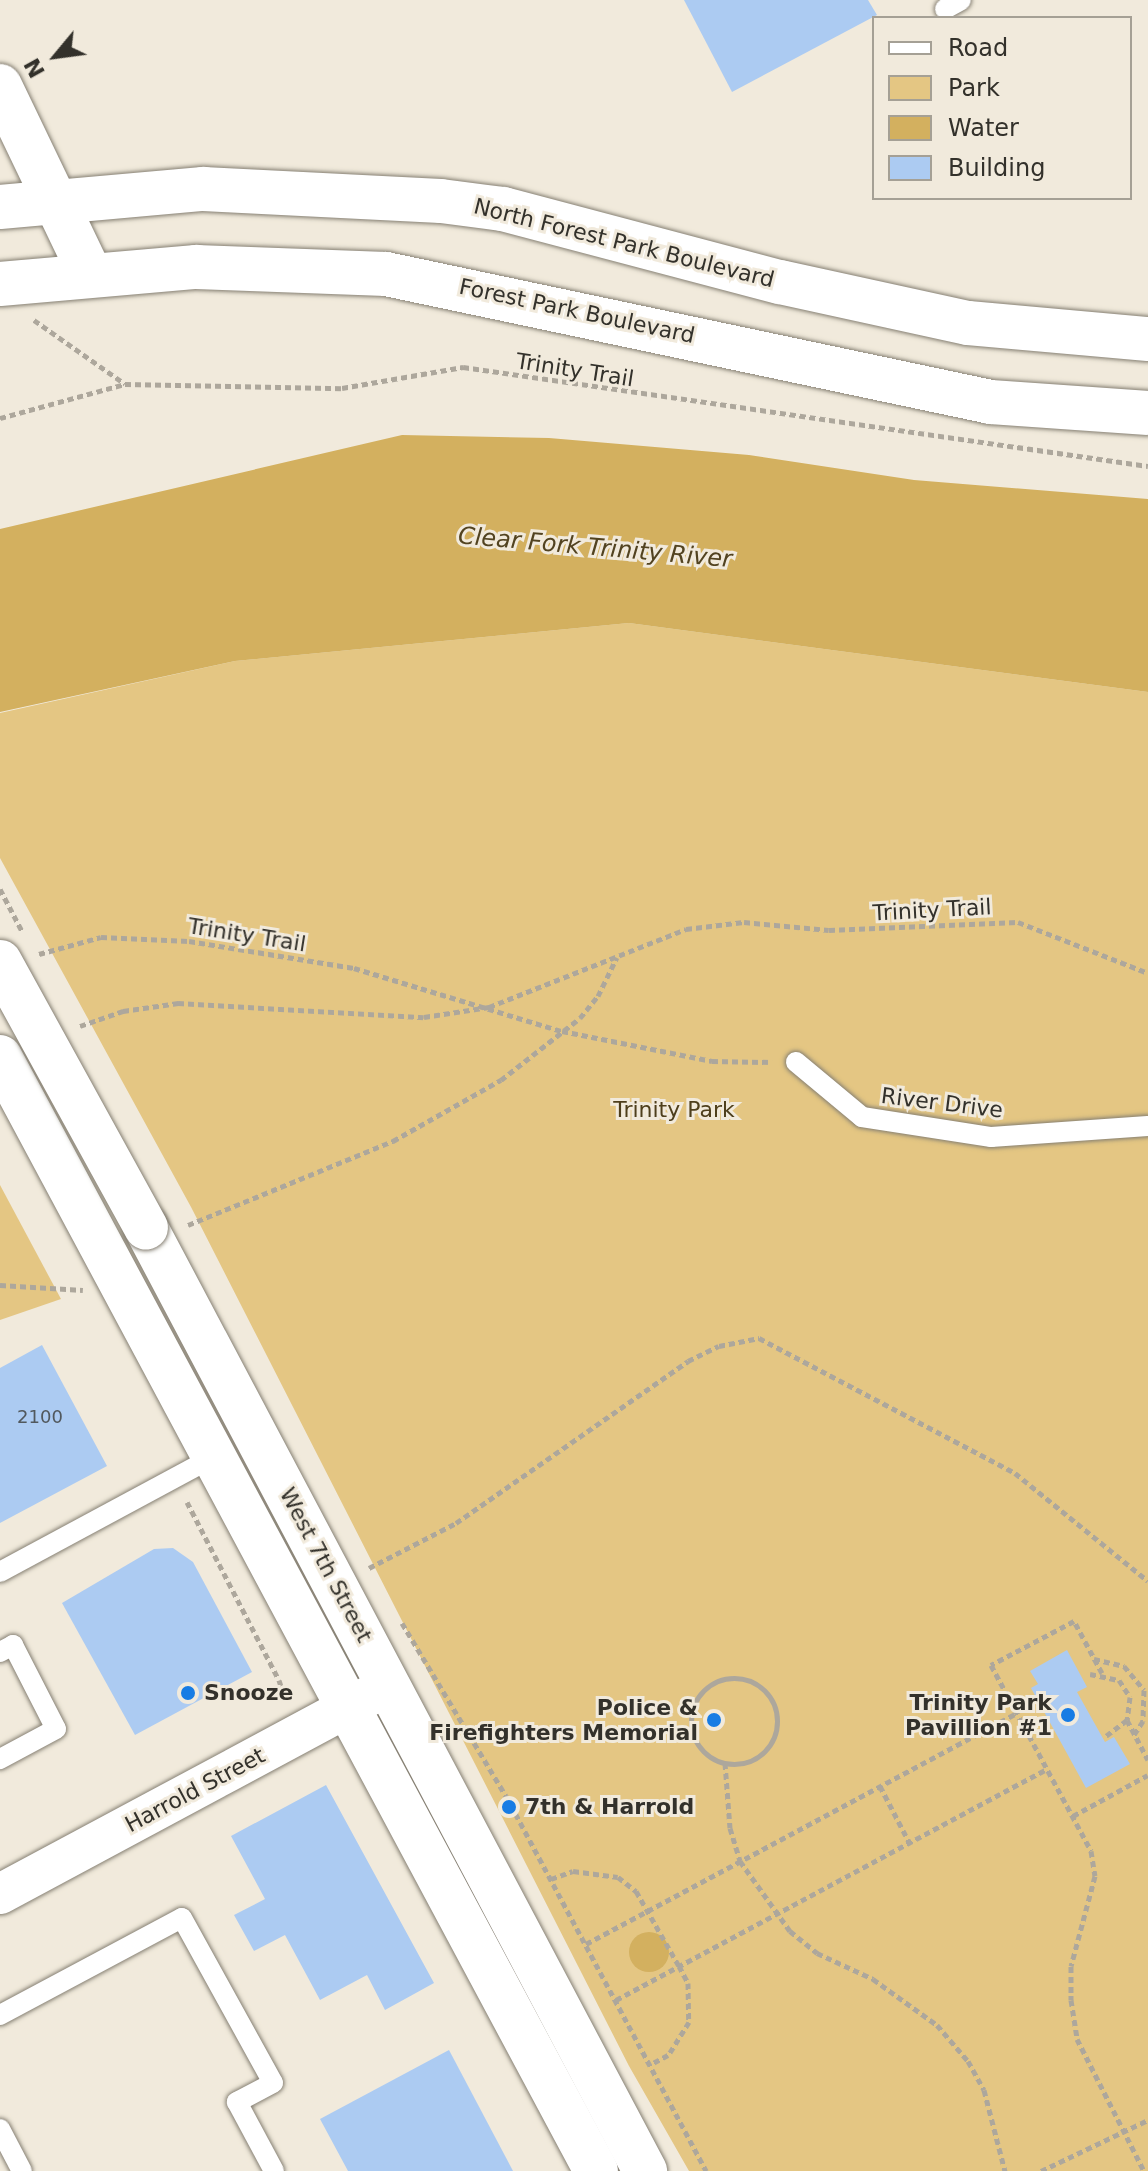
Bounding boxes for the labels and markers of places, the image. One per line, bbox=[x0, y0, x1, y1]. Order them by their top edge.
place label: Snooze bbox=[204, 1680, 293, 1706]
marker: Snooze bbox=[179, 1684, 197, 1702]
place label: Trinity Park Pavillion #1 bbox=[905, 1689, 1052, 1740]
place label: Police & Firefighters Memorial bbox=[429, 1694, 698, 1746]
marker: Trinity Park Pavillion #1 bbox=[1059, 1706, 1077, 1724]
marker: Police & Firefighters Memorial bbox=[705, 1711, 723, 1729]
place label: 7th & Harrold bbox=[525, 1794, 694, 1820]
marker: 7th & Harrold bbox=[500, 1798, 518, 1816]

